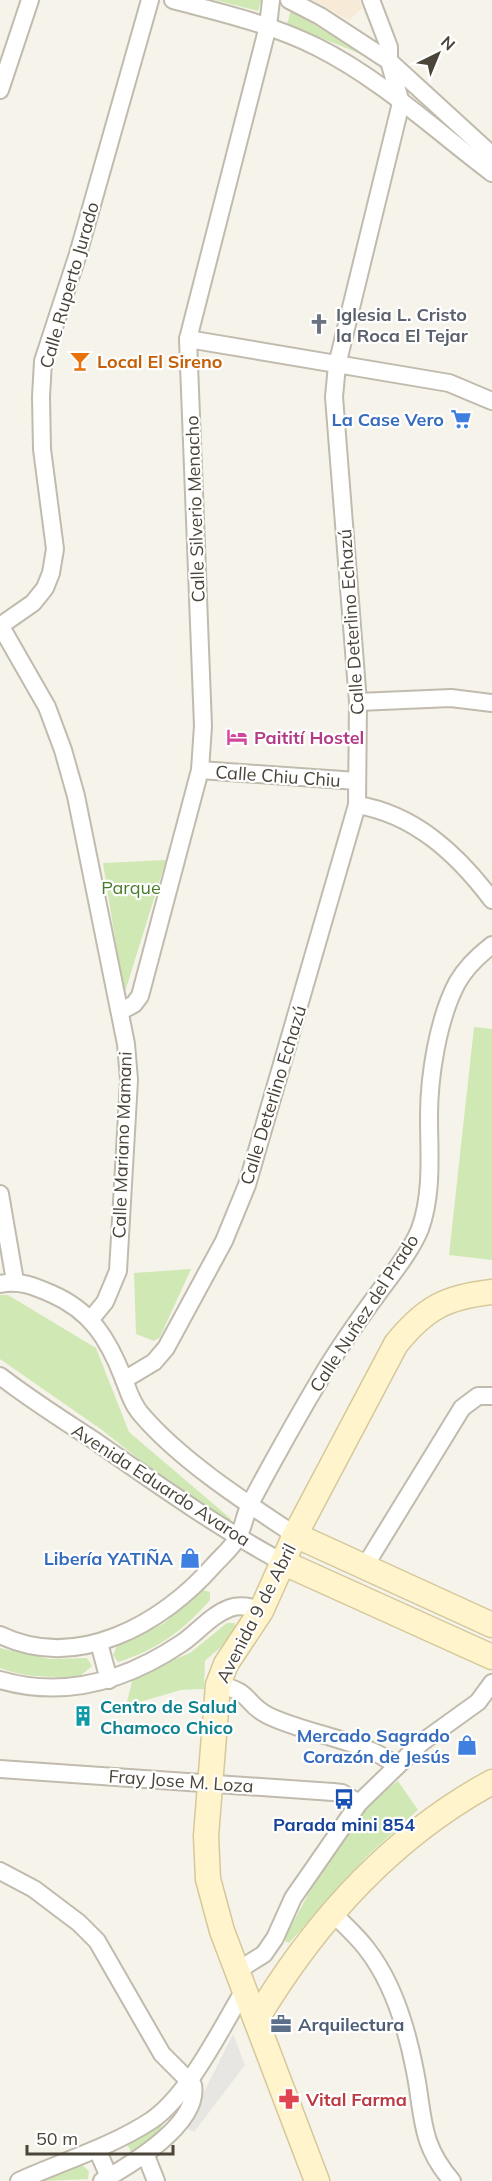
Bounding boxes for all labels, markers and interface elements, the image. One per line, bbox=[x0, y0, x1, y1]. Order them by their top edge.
north arrow bbox=[408, 24, 468, 84]
text: N bbox=[437, 32, 459, 54]
street label: Calle Ruperto Jurado bbox=[34, 199, 104, 371]
place label: Iglesia L. Cristo la Roca El Tejar bbox=[336, 303, 469, 347]
church icon: Iglesia L. Cristo la Roca El Tejar bbox=[307, 312, 331, 336]
bar icon: Local El Sireno bbox=[68, 349, 92, 373]
place label: Local El Sireno bbox=[97, 350, 222, 373]
supermarket icon: La Case Vero bbox=[449, 407, 473, 431]
place label: La Case Vero bbox=[332, 408, 444, 431]
street label: Calle Silverio Menacho bbox=[180, 415, 210, 603]
street label: Calle Deterlino Echazú bbox=[333, 528, 369, 716]
hotel icon: Paitití Hostel bbox=[225, 725, 249, 749]
place label: Paitití Hostel bbox=[254, 726, 364, 749]
street label: Calle Chiu Chiu bbox=[215, 760, 341, 792]
park label: Parque bbox=[101, 876, 161, 899]
street label: Calle Deterlino Echazú bbox=[235, 1003, 311, 1187]
street label: Calle Mariano Mamani bbox=[107, 1051, 137, 1239]
street label: Calle Nuñez del Prado bbox=[304, 1230, 424, 1396]
street label: Avenida Eduardo Avaroa bbox=[67, 1419, 255, 1551]
street label: Avenida 9 de Abril bbox=[211, 1540, 301, 1686]
shop icon: Libería YATIÑA bbox=[178, 1546, 202, 1570]
place label: Libería YATIÑA bbox=[44, 1547, 173, 1570]
place label: Centro de Salud Chamoco Chico bbox=[100, 1695, 237, 1739]
building icon: Centro de Salud Chamoco Chico bbox=[71, 1704, 95, 1728]
place label: Mercado Sagrado Corazón de Jesús bbox=[297, 1724, 450, 1768]
shop icon: Mercado Sagrado Corazón de Jesús bbox=[455, 1733, 479, 1757]
street label: Fray Jose M. Loza bbox=[108, 1764, 254, 1798]
bus stop icon: Parada mini 854 bbox=[332, 1787, 356, 1811]
place label: Parada mini 854 bbox=[273, 1813, 415, 1836]
office icon: Arquilectura bbox=[269, 2012, 293, 2036]
place label: Arquilectura bbox=[298, 2013, 404, 2036]
pharmacy icon: Vital Farma bbox=[277, 2087, 301, 2111]
place label: Vital Farma bbox=[305, 2088, 407, 2111]
scale bar bbox=[27, 2118, 172, 2156]
text: 50 m bbox=[36, 2127, 78, 2150]

